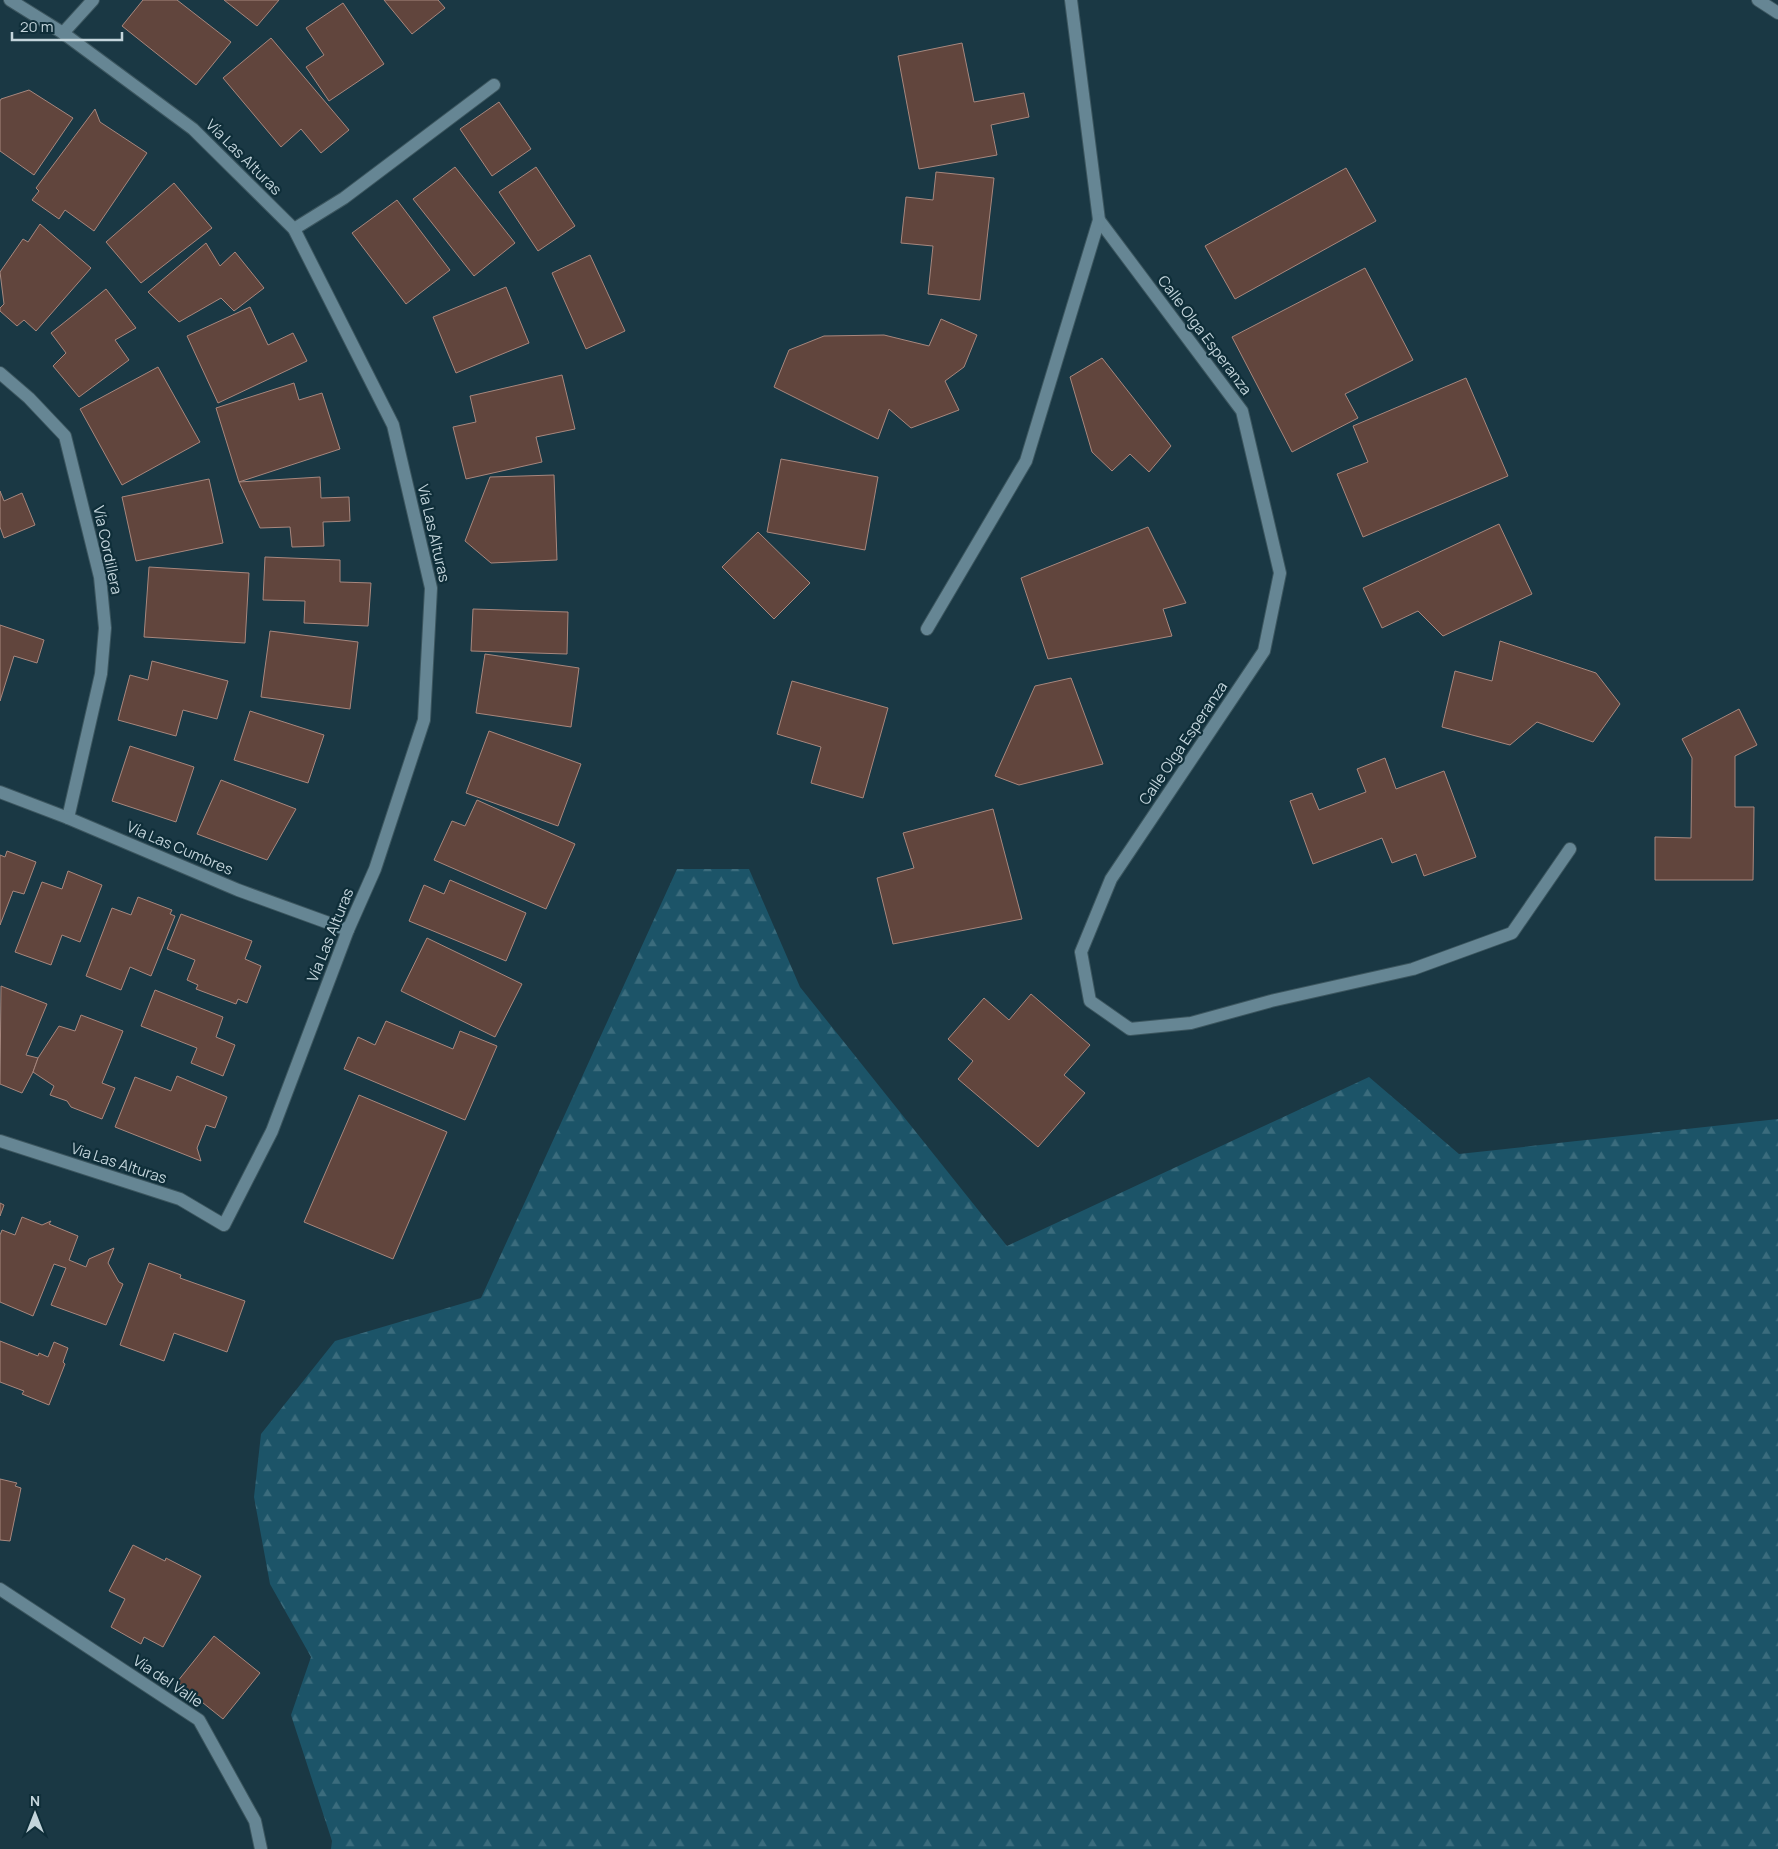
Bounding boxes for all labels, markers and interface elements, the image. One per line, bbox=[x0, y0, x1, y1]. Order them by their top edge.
scale bar bbox=[12, 10, 122, 42]
text: 20 m bbox=[20, 16, 53, 37]
street label: Vía Las Alturas bbox=[201, 114, 287, 200]
street label: Calle Olga Esperanza bbox=[1153, 271, 1257, 399]
street label: Vía Las Alturas bbox=[413, 482, 455, 584]
street label: Vía Cordillera bbox=[88, 504, 128, 596]
street label: Calle Olga Esperanza bbox=[1134, 677, 1232, 809]
street label: Vía Las Cumbres bbox=[124, 816, 236, 880]
street label: Vía Las Alturas bbox=[302, 885, 358, 985]
street label: Via Las Alturas bbox=[68, 1138, 170, 1188]
street label: Vía del Valle bbox=[129, 1650, 207, 1712]
north arrow bbox=[10, 1789, 60, 1839]
text: N bbox=[30, 1791, 40, 1810]

